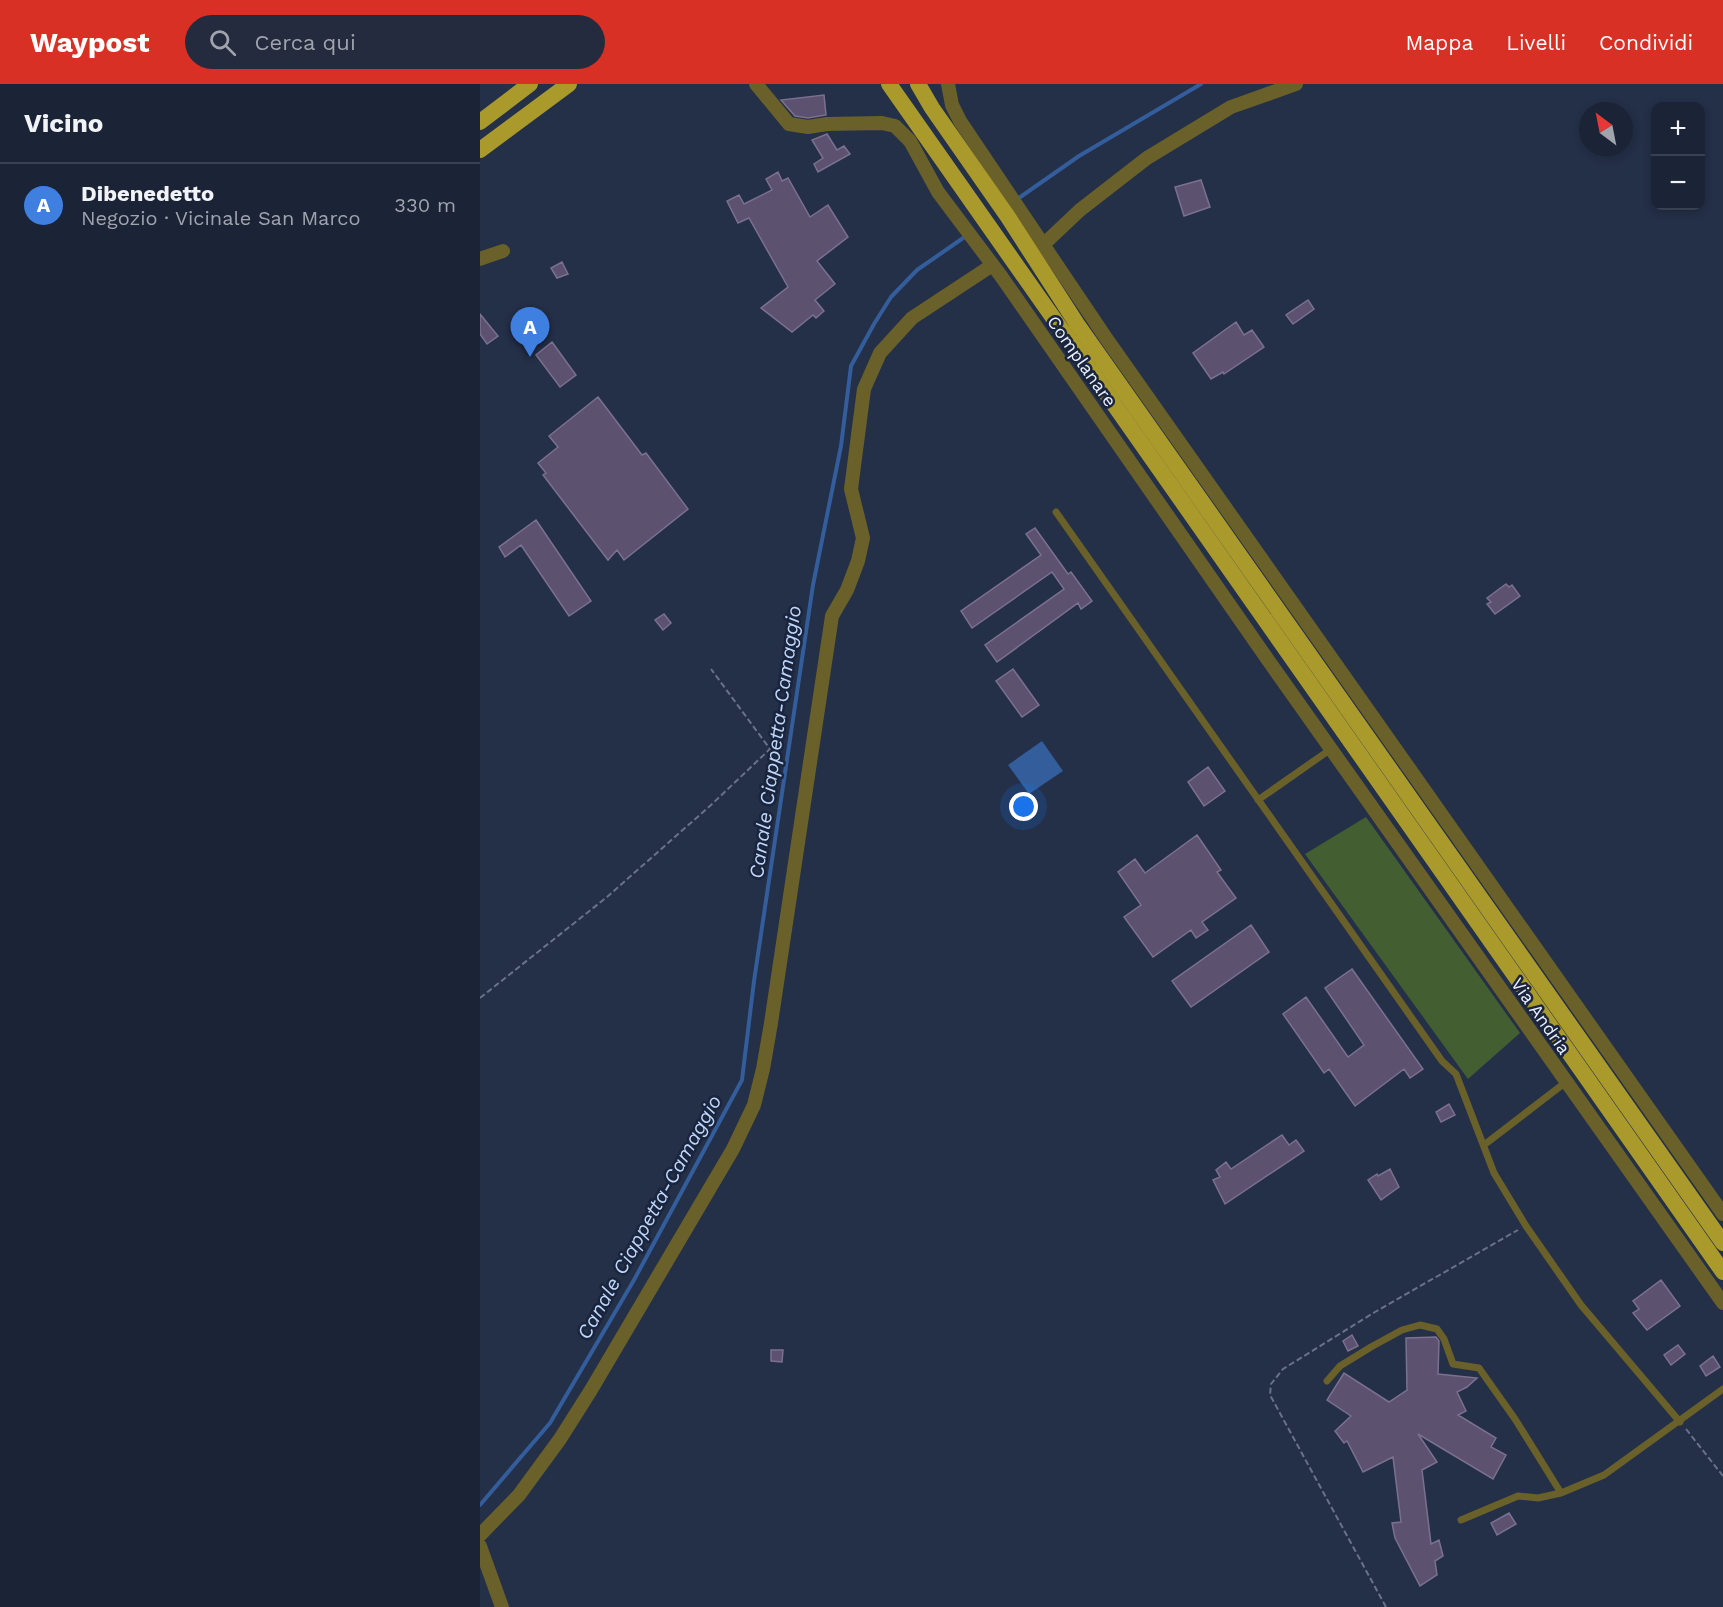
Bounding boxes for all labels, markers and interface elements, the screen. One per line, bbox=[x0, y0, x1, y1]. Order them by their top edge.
search box bbox=[185, 15, 605, 69]
text: Waypost bbox=[30, 26, 149, 59]
icon: search bbox=[206, 26, 239, 59]
text: Cerca qui bbox=[254, 30, 356, 55]
text: Mappa bbox=[1405, 30, 1473, 55]
text: Livelli bbox=[1506, 30, 1566, 55]
text: Condividi bbox=[1599, 30, 1693, 55]
north arrow bbox=[1579, 102, 1633, 156]
map controls bbox=[1651, 102, 1705, 210]
button: + bbox=[1651, 102, 1705, 156]
text: Vicino bbox=[24, 108, 103, 138]
button: − bbox=[1651, 156, 1705, 210]
text: Dibenedetto bbox=[81, 181, 214, 206]
text: A bbox=[37, 193, 50, 217]
text: 330 m bbox=[394, 193, 456, 217]
text: Negozio · Vicinale San Marco bbox=[81, 206, 360, 230]
pin: A bbox=[511, 308, 550, 357]
street label: Complanare bbox=[1043, 312, 1121, 410]
water label: Canale Ciappetta-Camaggio bbox=[744, 604, 806, 880]
your location bbox=[1009, 792, 1038, 821]
street label: Via Andria bbox=[1507, 974, 1575, 1058]
water label: Canale Ciappetta-Camaggio bbox=[572, 1091, 726, 1343]

